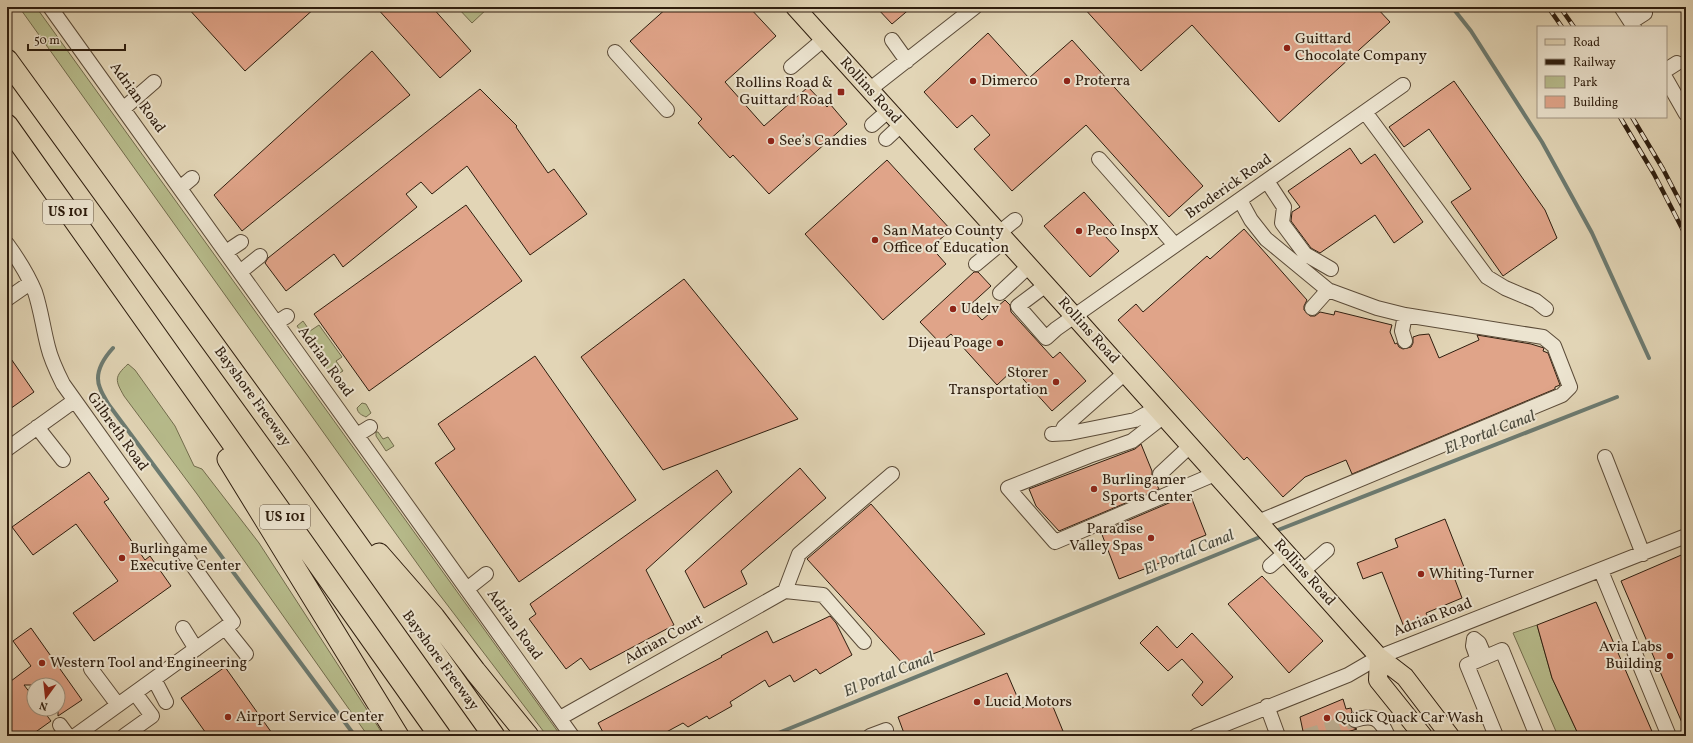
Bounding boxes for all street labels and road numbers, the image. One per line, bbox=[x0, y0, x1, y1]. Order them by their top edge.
street label: Rollins Road bbox=[834, 53, 906, 129]
street label: Adrian Road bbox=[104, 58, 170, 138]
street label: Broderick Road bbox=[1181, 149, 1277, 225]
road number: US 101 bbox=[43, 200, 93, 224]
street label: Rollins Road bbox=[1052, 293, 1124, 369]
street label: Adrian Road bbox=[292, 322, 358, 402]
street label: Bayshore Freeway bbox=[208, 343, 296, 451]
street label: Gilbreth Road bbox=[81, 388, 153, 476]
road number: US 101 bbox=[260, 505, 310, 529]
street label: Rollins Road bbox=[1268, 535, 1340, 611]
street label: Adrian Road bbox=[481, 585, 547, 665]
street label: Adrian Road bbox=[1391, 593, 1475, 643]
street label: Bayshore Freeway bbox=[396, 607, 484, 715]
street label: Adrian Court bbox=[621, 610, 707, 670]

